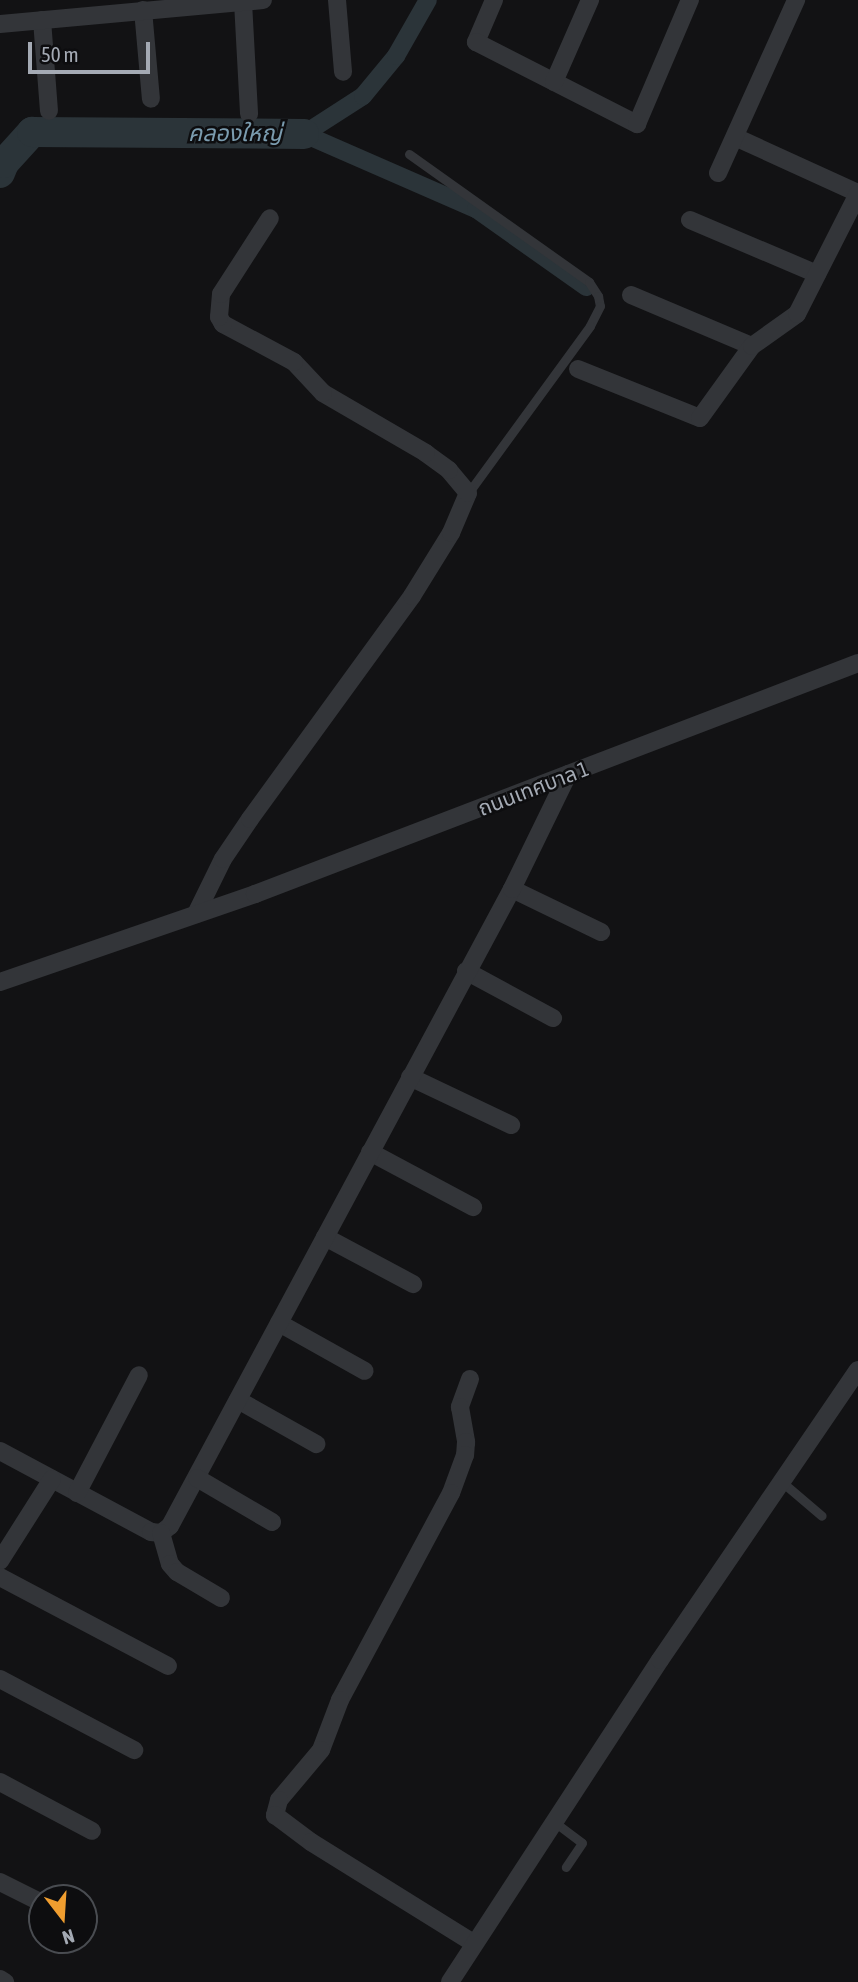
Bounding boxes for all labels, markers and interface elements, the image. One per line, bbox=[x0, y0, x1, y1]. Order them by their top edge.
scale bar bbox=[32, 28, 154, 72]
text: 50 m bbox=[41, 42, 79, 66]
water label: คลองใหญ่ bbox=[188, 119, 282, 147]
street label: ถนนเทศบาล 1 bbox=[474, 755, 592, 821]
north arrow bbox=[28, 1884, 98, 1954]
text: N bbox=[60, 1925, 77, 1949]

